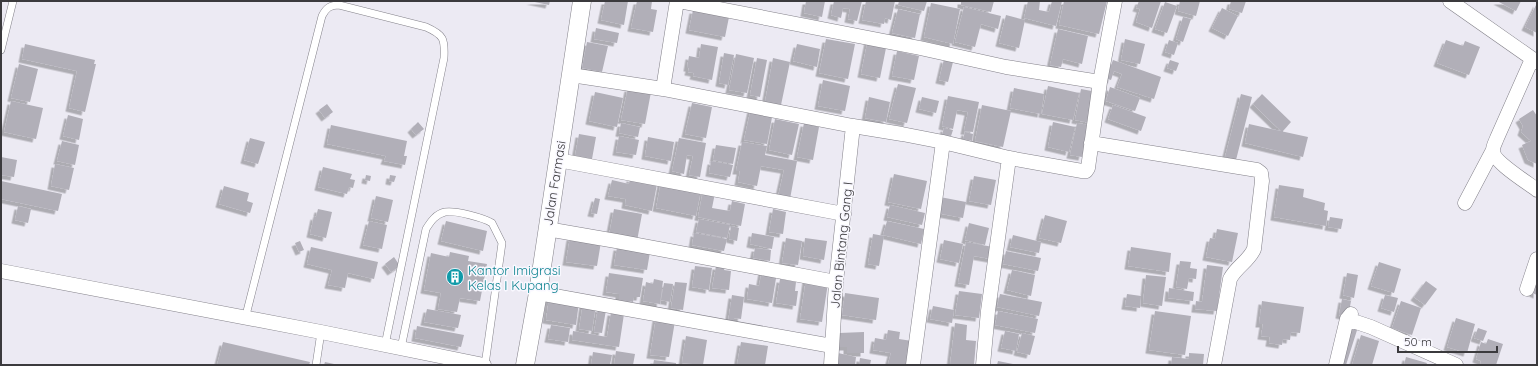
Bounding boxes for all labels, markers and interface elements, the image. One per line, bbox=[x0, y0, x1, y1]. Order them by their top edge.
street label: Jalan Farmasi bbox=[539, 139, 569, 227]
street label: Jalan Bintang Gang I bbox=[826, 181, 856, 309]
place label: Kantor Imigrasi Kelas I Kupang bbox=[468, 262, 561, 293]
building icon: Kantor Imigrasi Kelas I Kupang bbox=[445, 267, 465, 287]
scale bar bbox=[1398, 328, 1497, 354]
text: 50 m bbox=[1404, 334, 1432, 349]

